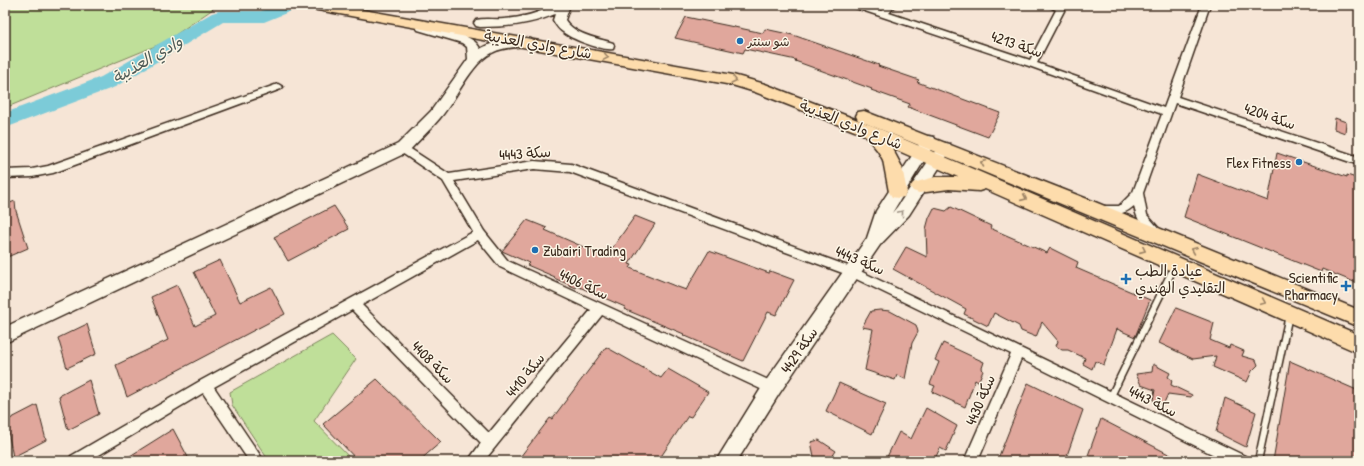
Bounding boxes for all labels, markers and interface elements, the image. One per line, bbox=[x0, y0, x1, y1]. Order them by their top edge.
street label: شارع وادي العذيبة bbox=[482, 24, 593, 65]
street label: سكة 4213 bbox=[988, 25, 1046, 63]
water label: وادي العذيبة bbox=[108, 30, 187, 89]
place label: شو سنتر bbox=[747, 32, 790, 50]
marker: شو سنتر bbox=[735, 36, 745, 46]
one-way arrow bbox=[603, 52, 610, 60]
one-way arrow bbox=[731, 76, 738, 84]
street label: شارع وادي العذيبة bbox=[796, 94, 905, 155]
street label: سكة 4204 bbox=[1241, 97, 1299, 135]
street label: سكة 4443 bbox=[498, 141, 552, 165]
place label: Flex Fitness bbox=[1226, 152, 1291, 173]
marker: Flex Fitness bbox=[1294, 157, 1304, 167]
one-way arrow bbox=[980, 160, 987, 168]
one-way arrow bbox=[1020, 193, 1028, 201]
one-way arrow bbox=[897, 210, 904, 217]
place label: Zubairi Trading bbox=[543, 240, 626, 261]
street label: سكة 4443 bbox=[832, 240, 888, 280]
marker: Zubairi Trading bbox=[530, 245, 540, 255]
one-way arrow bbox=[1139, 245, 1147, 253]
one-way arrow bbox=[1190, 247, 1198, 255]
place label: عيادة الطب التقليدي الهندي bbox=[1135, 260, 1226, 299]
street label: سكة 4406 bbox=[556, 263, 612, 305]
place label: Scientific Pharmacy bbox=[1285, 267, 1338, 305]
marker: عيادة الطب التقليدي الهندي bbox=[1120, 273, 1132, 285]
marker: Scientific Pharmacy bbox=[1341, 281, 1351, 291]
one-way arrow bbox=[1258, 297, 1266, 305]
street label: سكة 4429 bbox=[775, 323, 823, 377]
street label: سكة 4408 bbox=[407, 336, 459, 388]
street label: سكة 4410 bbox=[501, 348, 549, 402]
street label: سكة 4430 bbox=[960, 371, 1000, 429]
street label: سكة 4443 bbox=[1125, 380, 1181, 422]

